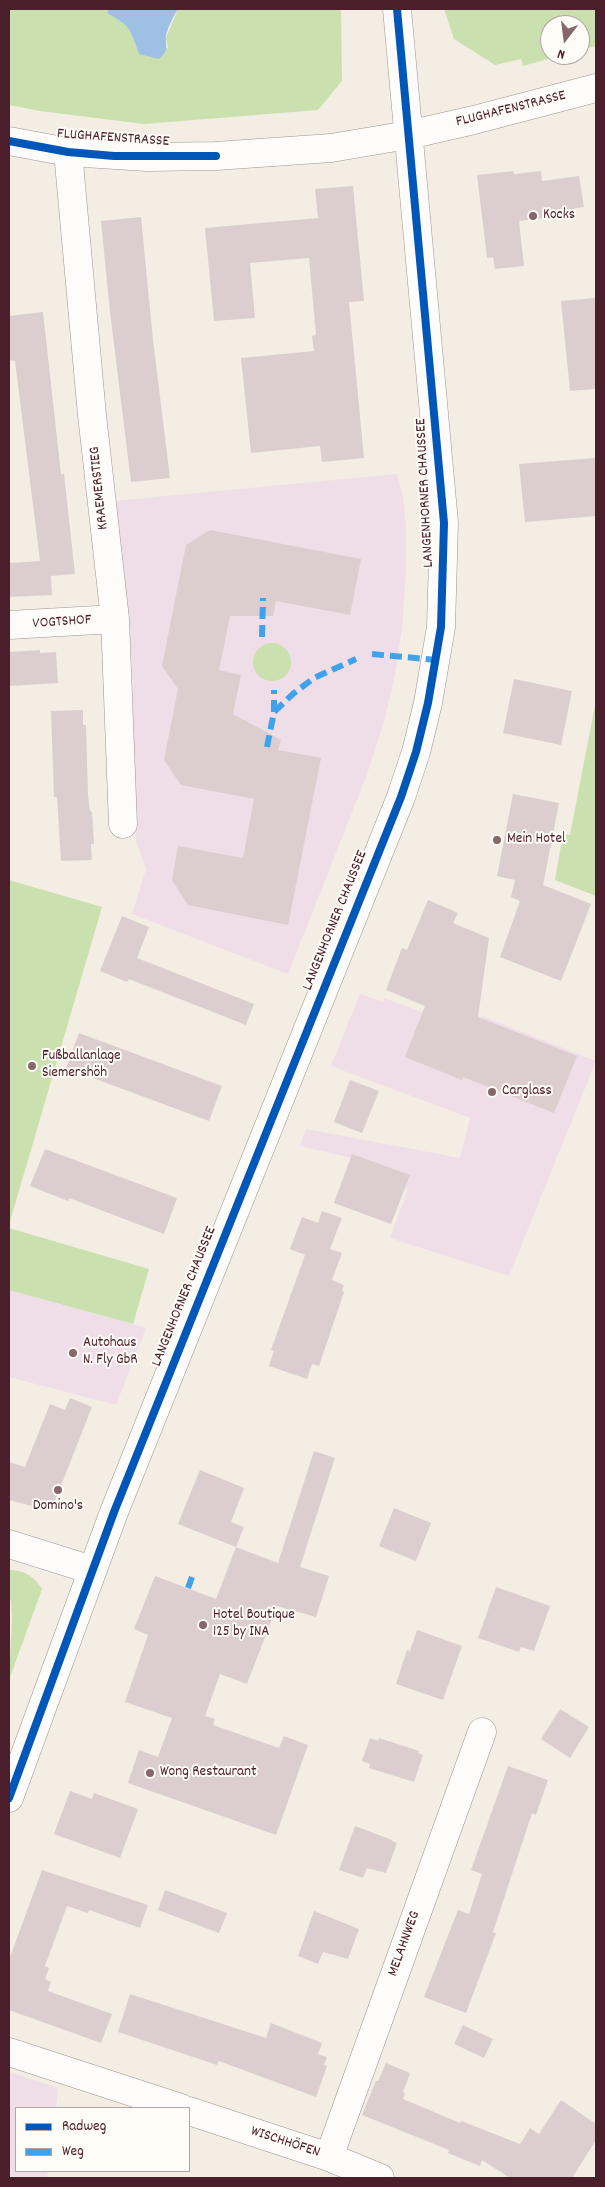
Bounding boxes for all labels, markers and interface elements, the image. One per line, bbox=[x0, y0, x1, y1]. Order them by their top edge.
north arrow bbox=[540, 15, 590, 65]
text: N bbox=[555, 43, 567, 64]
street label: FLUGHAFENSTRASSE bbox=[454, 88, 568, 132]
street label: FLUGHAFENSTRASSE bbox=[56, 126, 170, 152]
place label: Kocks bbox=[543, 207, 575, 225]
marker: Kocks bbox=[527, 210, 539, 222]
street label: LANGENHORNER CHAUSSEE bbox=[413, 418, 439, 568]
street label: KRAEMERSTIEG bbox=[87, 445, 113, 531]
street label: VOGTSHOF bbox=[32, 612, 92, 634]
place label: Mein Hotel bbox=[507, 831, 566, 849]
marker: Mein Hotel bbox=[491, 834, 503, 846]
street label: LANGENHORNER CHAUSSEE bbox=[300, 848, 372, 994]
place label: Fußballanlage Siemershöh bbox=[42, 1048, 121, 1083]
marker: Fußballanlage Siemershöh bbox=[26, 1060, 38, 1072]
place label: Carglass bbox=[502, 1083, 552, 1101]
marker: Carglass bbox=[486, 1086, 498, 1098]
street label: LANGENHORNER CHAUSSEE bbox=[149, 1224, 221, 1370]
place label: Autohaus N. Fly GbR bbox=[83, 1335, 137, 1370]
marker: Autohaus N. Fly GbR bbox=[67, 1347, 79, 1359]
marker: Domino's bbox=[52, 1484, 64, 1496]
place label: Domino's bbox=[33, 1498, 83, 1516]
place label: Hotel Boutique 125 by INA bbox=[213, 1607, 295, 1642]
marker: Hotel Boutique 125 by INA bbox=[197, 1619, 209, 1631]
place label: Wong Restaurant bbox=[160, 1764, 257, 1782]
marker: Wong Restaurant bbox=[144, 1767, 156, 1779]
street label: MELAHNWEG bbox=[385, 1909, 425, 1979]
legend bbox=[15, 2107, 190, 2172]
text: Radweg bbox=[62, 2116, 106, 2138]
street label: WISCHHÖFEN bbox=[248, 2123, 322, 2163]
text: Weg bbox=[62, 2141, 84, 2163]

